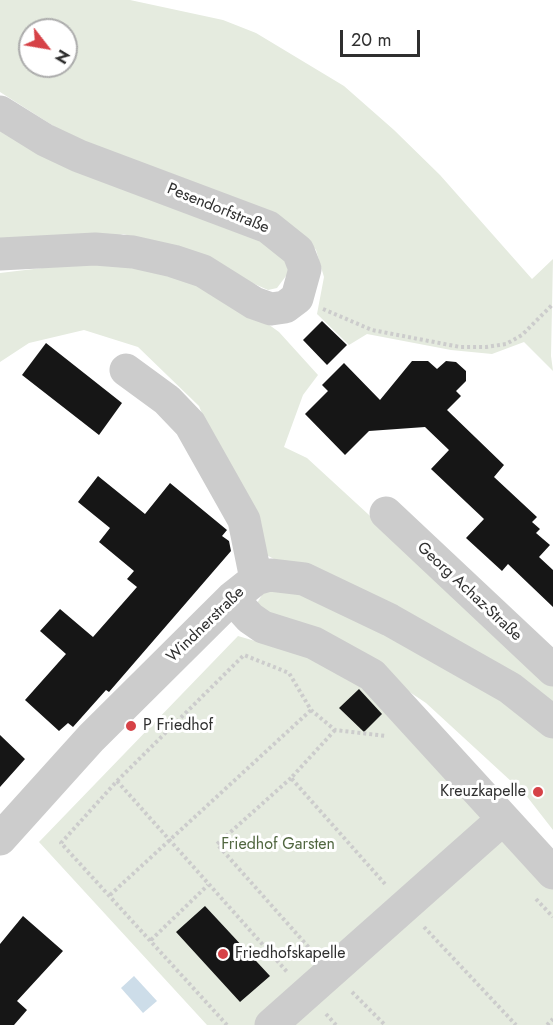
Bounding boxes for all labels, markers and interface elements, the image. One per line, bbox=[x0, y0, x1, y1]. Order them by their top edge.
north arrow bbox=[18, 18, 78, 78]
scale bar bbox=[343, 18, 422, 56]
text: 20 m bbox=[351, 27, 391, 53]
text: N bbox=[49, 45, 75, 68]
street label: Pesendorfstraße bbox=[164, 180, 272, 238]
street label: Georg Achaz-Straße bbox=[412, 538, 526, 646]
street label: Windnerstraße bbox=[163, 583, 249, 667]
place label: P Friedhof bbox=[143, 716, 213, 736]
marker: P Friedhof bbox=[124, 719, 138, 733]
place label: Kreuzkapelle bbox=[440, 782, 526, 802]
marker: Kreuzkapelle bbox=[531, 785, 545, 799]
park label: Friedhof Garsten bbox=[221, 835, 335, 855]
place label: Friedhofskapelle bbox=[235, 944, 346, 964]
marker: Friedhofskapelle bbox=[216, 947, 230, 961]

